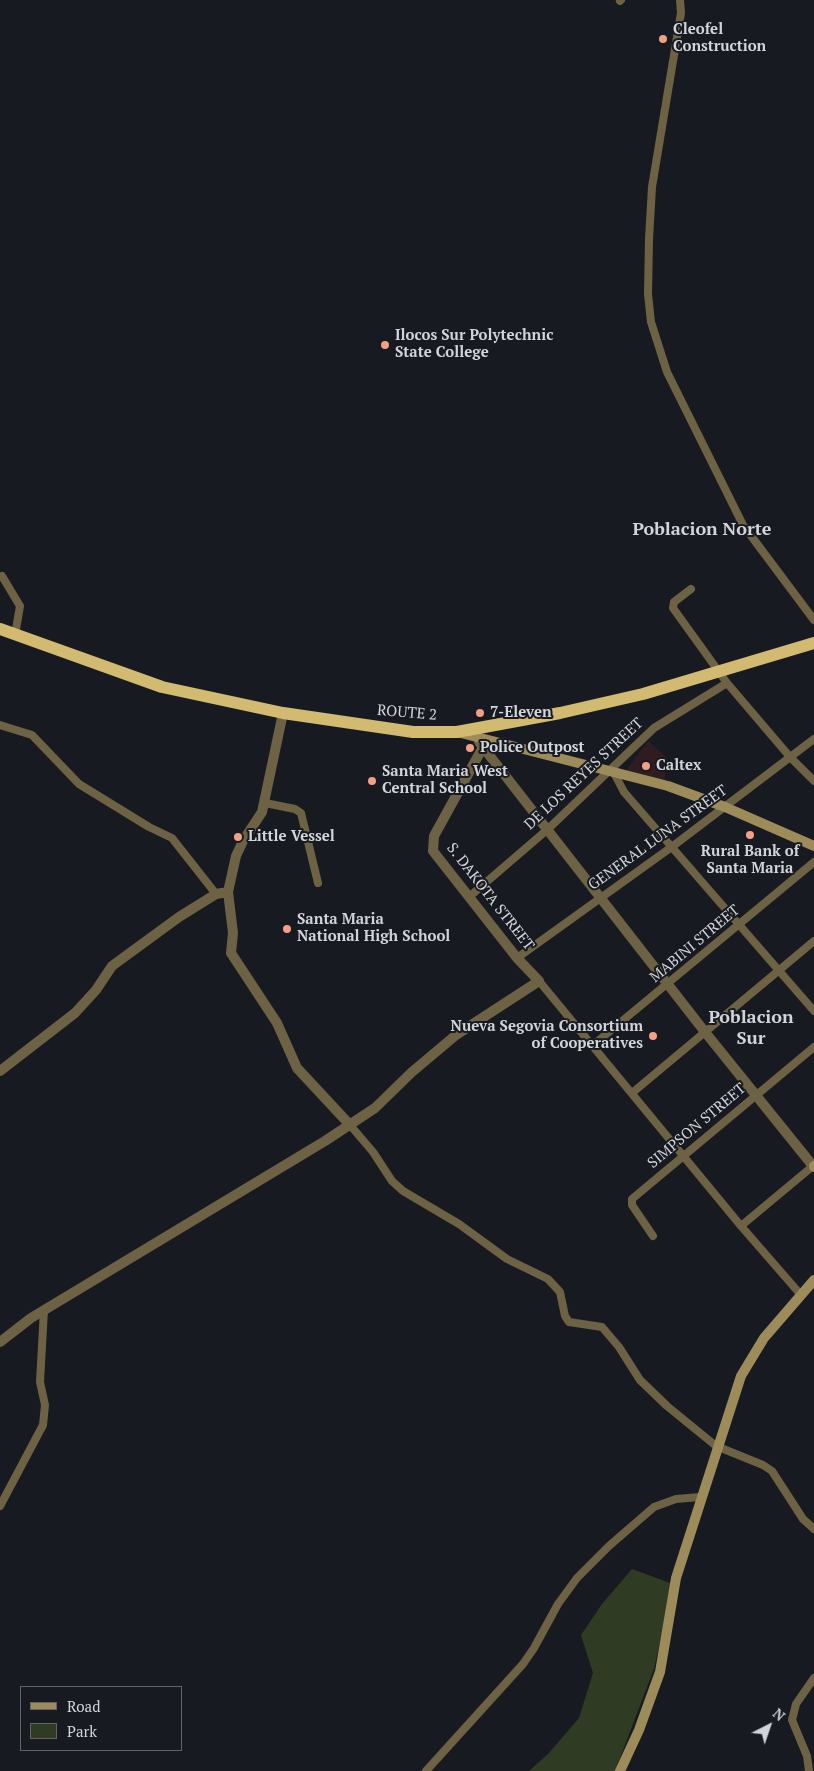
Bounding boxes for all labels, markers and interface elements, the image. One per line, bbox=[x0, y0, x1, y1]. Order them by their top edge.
place label: Cleofel Construction bbox=[673, 21, 766, 56]
marker: Cleofel Construction bbox=[657, 33, 669, 45]
place label: Ilocos Sur Polytechnic State College bbox=[395, 327, 553, 362]
marker: Ilocos Sur Polytechnic State College bbox=[379, 339, 391, 351]
district label: Poblacion Norte bbox=[632, 519, 772, 541]
street label: ROUTE 2 bbox=[376, 701, 438, 725]
place label: 7-Eleven bbox=[490, 704, 552, 722]
marker: 7-Eleven bbox=[474, 707, 486, 719]
street label: DE LOS REYES STREET bbox=[521, 714, 647, 834]
place label: Police Outpost bbox=[480, 739, 585, 757]
marker: Police Outpost bbox=[464, 742, 476, 754]
place label: Caltex bbox=[656, 757, 701, 775]
marker: Caltex bbox=[640, 760, 652, 772]
place label: Santa Maria West Central School bbox=[382, 763, 508, 798]
marker: Santa Maria West Central School bbox=[366, 775, 378, 787]
street label: GENERAL LUNA STREET bbox=[585, 782, 731, 894]
place label: Little Vessel bbox=[248, 828, 335, 846]
marker: Rural Bank of Santa Maria bbox=[744, 829, 756, 841]
marker: Little Vessel bbox=[232, 831, 244, 843]
street label: S. DAKOTA STREET bbox=[442, 840, 538, 954]
place label: Rural Bank of Santa Maria bbox=[701, 843, 799, 878]
street label: MABINI STREET bbox=[647, 901, 743, 987]
place label: Santa Maria National High School bbox=[297, 911, 450, 946]
marker: Santa Maria National High School bbox=[281, 923, 293, 935]
district label: Poblacion Sur bbox=[708, 1007, 794, 1050]
place label: Nueva Segovia Consortium of Cooperatives bbox=[451, 1018, 643, 1053]
marker: Nueva Segovia Consortium of Cooperatives bbox=[647, 1030, 659, 1042]
street label: SIMPSON STREET bbox=[644, 1080, 750, 1172]
legend bbox=[20, 1686, 182, 1751]
text: Road bbox=[67, 1696, 100, 1716]
north arrow bbox=[744, 1701, 794, 1751]
text: N bbox=[769, 1704, 789, 1725]
text: Park bbox=[67, 1721, 97, 1741]

